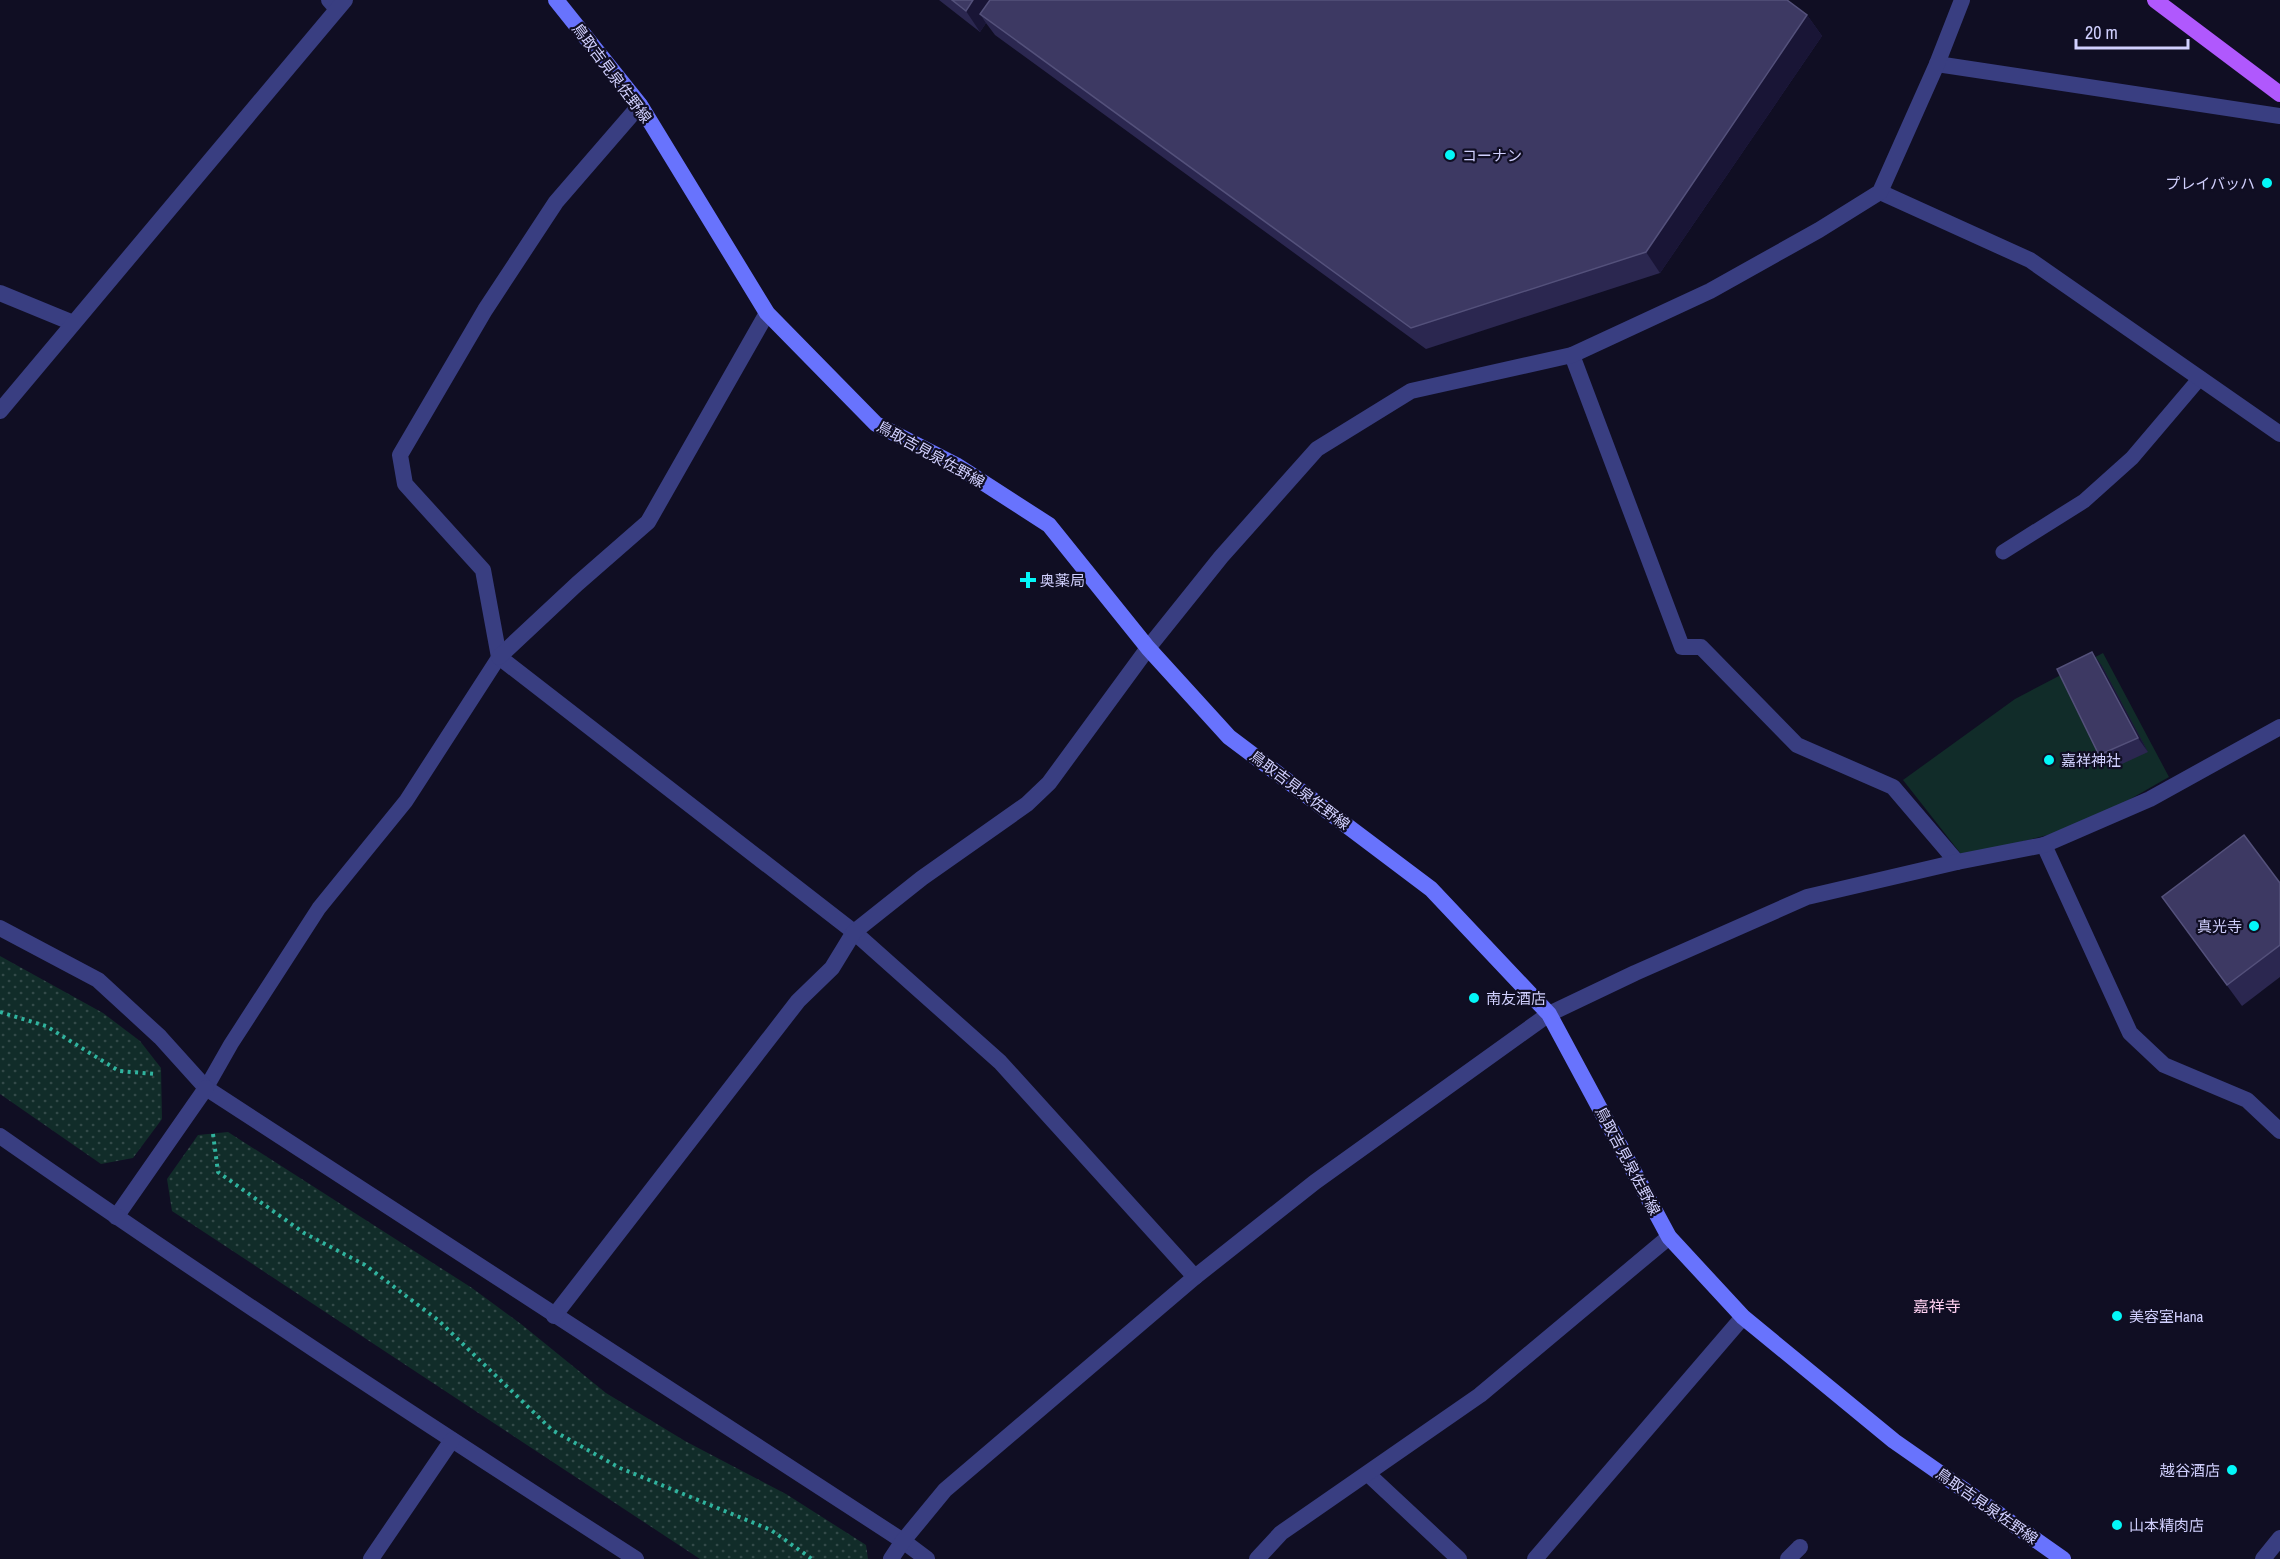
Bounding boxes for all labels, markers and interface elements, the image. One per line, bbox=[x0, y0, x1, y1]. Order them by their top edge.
scale bar bbox=[2076, 12, 2188, 50]
street label: 鳥取吉見泉佐野線 bbox=[568, 19, 656, 127]
text: 20 m bbox=[2085, 20, 2118, 45]
place label: コーナン bbox=[1462, 145, 1522, 166]
marker: コーナン bbox=[1443, 148, 1457, 162]
place label: プレイバッハ bbox=[2165, 173, 2255, 194]
marker: プレイバッハ bbox=[2260, 176, 2274, 190]
street label: 鳥取吉見泉佐野線 bbox=[873, 416, 989, 492]
place label: 奥薬局 bbox=[1040, 570, 1085, 591]
marker: 奥薬局 bbox=[1021, 573, 1035, 587]
street label: 鳥取吉見泉佐野線 bbox=[1246, 746, 1354, 834]
place label: 嘉祥神社 bbox=[2061, 750, 2121, 771]
marker: 嘉祥神社 bbox=[2042, 753, 2056, 767]
place label: 真光寺 bbox=[2197, 916, 2242, 937]
marker: 真光寺 bbox=[2247, 919, 2261, 933]
place label: 南友酒店 bbox=[1486, 988, 1546, 1009]
marker: 南友酒店 bbox=[1467, 991, 1481, 1005]
street label: 鳥取吉見泉佐野線 bbox=[1591, 1103, 1665, 1219]
district label: 嘉祥寺 bbox=[1913, 1295, 1961, 1317]
place label: 美容室Hana bbox=[2129, 1306, 2204, 1327]
marker: 美容室Hana bbox=[2110, 1309, 2124, 1323]
place label: 越谷酒店 bbox=[2159, 1460, 2220, 1481]
street label: 鳥取吉見泉佐野線 bbox=[1932, 1463, 2042, 1549]
marker: 越谷酒店 bbox=[2225, 1463, 2239, 1477]
place label: 山本精肉店 bbox=[2129, 1515, 2204, 1536]
marker: 山本精肉店 bbox=[2110, 1518, 2124, 1532]

